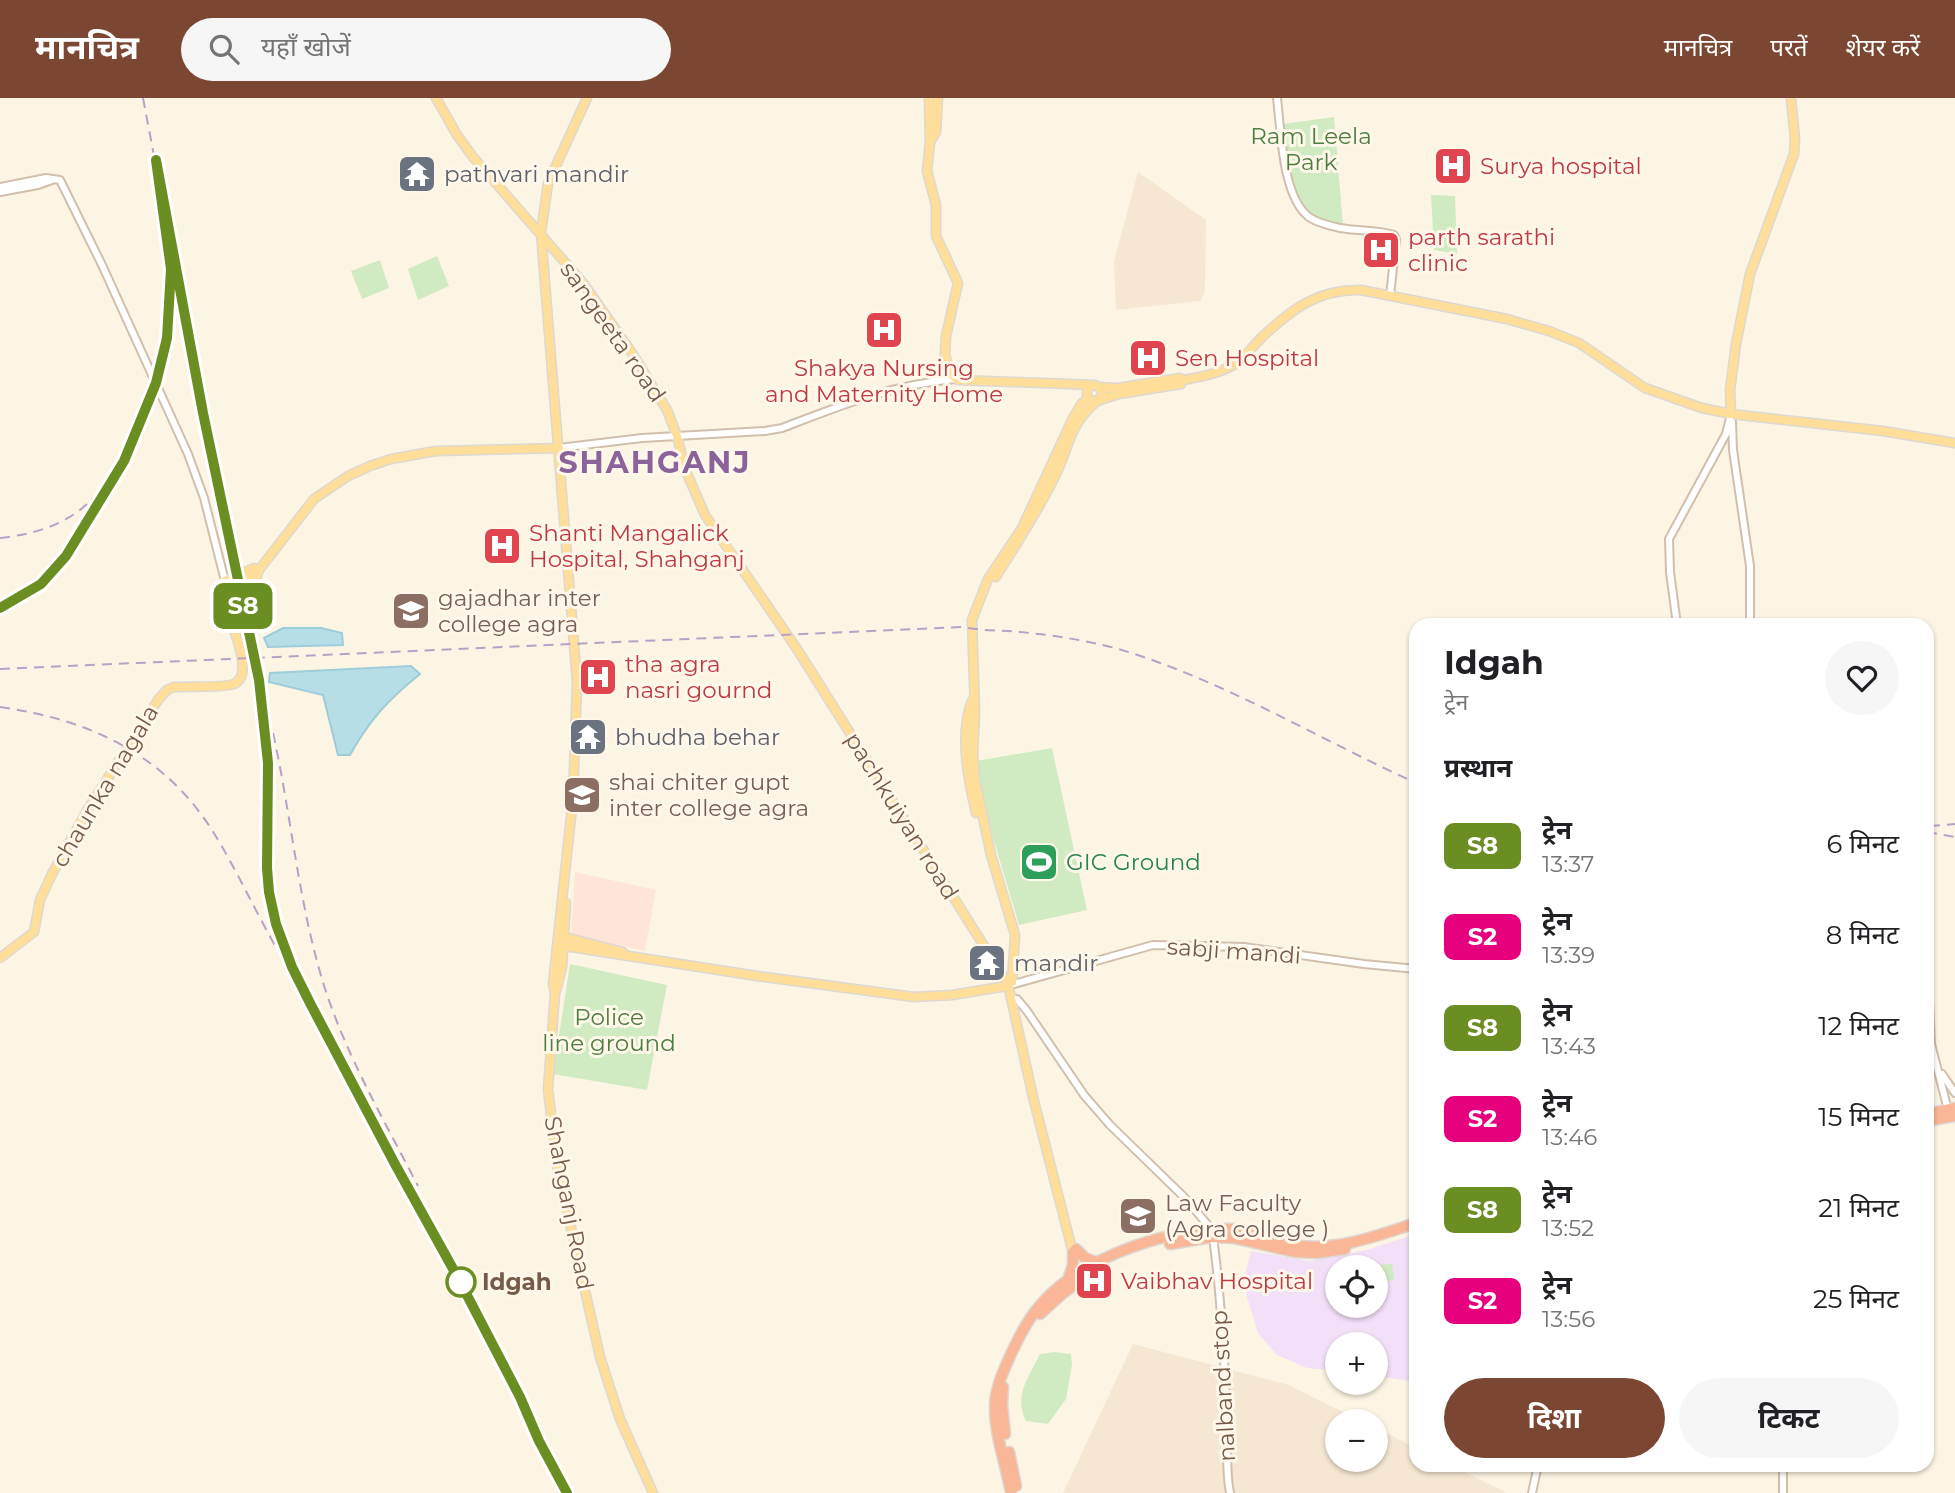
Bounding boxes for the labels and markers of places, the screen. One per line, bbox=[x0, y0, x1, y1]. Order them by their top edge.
hospital icon: Surya hospital bbox=[1432, 145, 1474, 187]
place label: Surya hospital bbox=[1480, 152, 1642, 180]
temple icon: pathvari mandir bbox=[396, 153, 438, 195]
place label: pathvari mandir bbox=[444, 160, 629, 188]
place label: parth sarathi clinic bbox=[1408, 223, 1555, 277]
hospital icon: parth sarathi clinic bbox=[1360, 229, 1402, 271]
hospital icon: Shakya Nursing and Maternity Home bbox=[863, 309, 905, 351]
hospital icon: Sen Hospital bbox=[1127, 337, 1169, 379]
place label: Sen Hospital bbox=[1175, 344, 1319, 372]
place label: Shakya Nursing and Maternity Home bbox=[765, 354, 1003, 408]
place label: Shanti Mangalick Hospital, Shahganj bbox=[529, 519, 744, 573]
hospital icon: Shanti Mangalick Hospital, Shahganj bbox=[481, 525, 523, 567]
place label: gajadhar inter college agra bbox=[438, 584, 601, 638]
school or university icon: gajadhar inter college agra bbox=[390, 590, 432, 632]
place label: tha agra nasri gournd bbox=[625, 650, 772, 704]
hospital icon: tha agra nasri gournd bbox=[577, 656, 619, 698]
temple icon: bhudha behar bbox=[567, 716, 609, 758]
place label: bhudha behar bbox=[615, 723, 780, 751]
place label: shai chiter gupt inter college agra bbox=[609, 768, 809, 822]
school or university icon: shai chiter gupt inter college agra bbox=[561, 774, 603, 816]
sports icon: GIC Ground bbox=[1018, 841, 1060, 883]
place label: GIC Ground bbox=[1066, 848, 1201, 876]
temple icon: mandir bbox=[966, 942, 1008, 984]
place label: mandir bbox=[1014, 949, 1099, 977]
place label: Law Faculty (Agra college ) bbox=[1165, 1189, 1329, 1243]
school or university icon: Law Faculty (Agra college ) bbox=[1117, 1195, 1159, 1237]
hospital icon: Vaibhav Hospital bbox=[1073, 1260, 1115, 1302]
marker: Idgah bbox=[446, 1267, 476, 1297]
place label: Vaibhav Hospital bbox=[1121, 1267, 1313, 1295]
place label: Idgah bbox=[482, 1268, 552, 1296]

